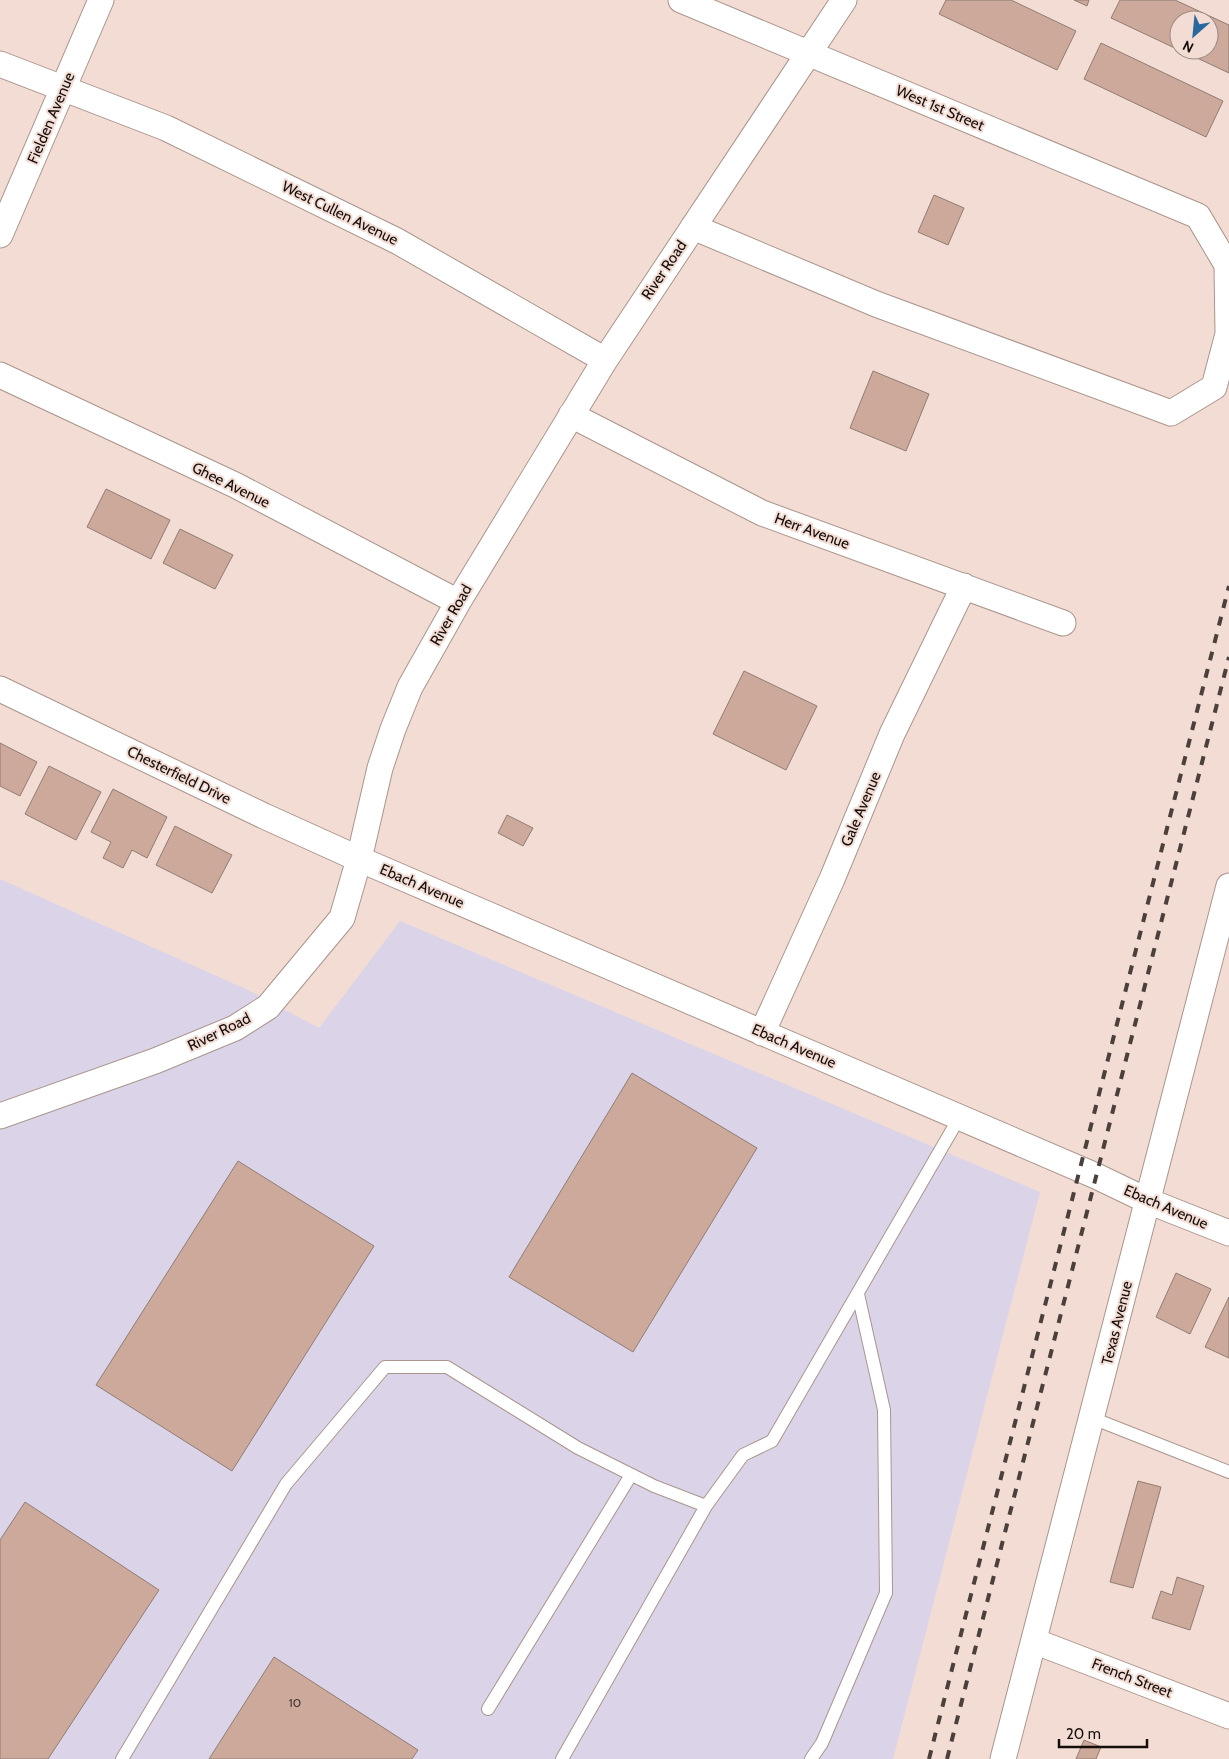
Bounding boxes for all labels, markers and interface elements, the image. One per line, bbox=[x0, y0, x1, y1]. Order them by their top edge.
north arrow bbox=[1169, 10, 1219, 60]
text: N bbox=[1180, 36, 1197, 57]
street label: Fielden Avenue bbox=[24, 69, 78, 166]
street label: West 1st Street bbox=[893, 81, 987, 135]
street label: West Cullen Avenue bbox=[279, 177, 401, 249]
street label: River Road bbox=[638, 237, 690, 303]
street label: Ghee Avenue bbox=[189, 458, 273, 512]
street label: Herr Avenue bbox=[772, 509, 852, 553]
street label: River Road bbox=[426, 581, 476, 649]
street label: Chesterfield Drive bbox=[124, 742, 234, 808]
street label: Gale Avenue bbox=[837, 769, 885, 849]
street label: Ebach Avenue bbox=[377, 860, 467, 912]
street label: River Road bbox=[185, 1009, 253, 1055]
street label: Ebach Avenue bbox=[749, 1020, 839, 1072]
street label: Ebach Avenue bbox=[1121, 1181, 1211, 1233]
street label: Texas Avenue bbox=[1098, 1279, 1136, 1367]
street label: French Street bbox=[1089, 1654, 1175, 1702]
house number: 10 bbox=[289, 1695, 301, 1710]
scale bar bbox=[1059, 1716, 1146, 1748]
text: 20 m bbox=[1066, 1725, 1101, 1743]

